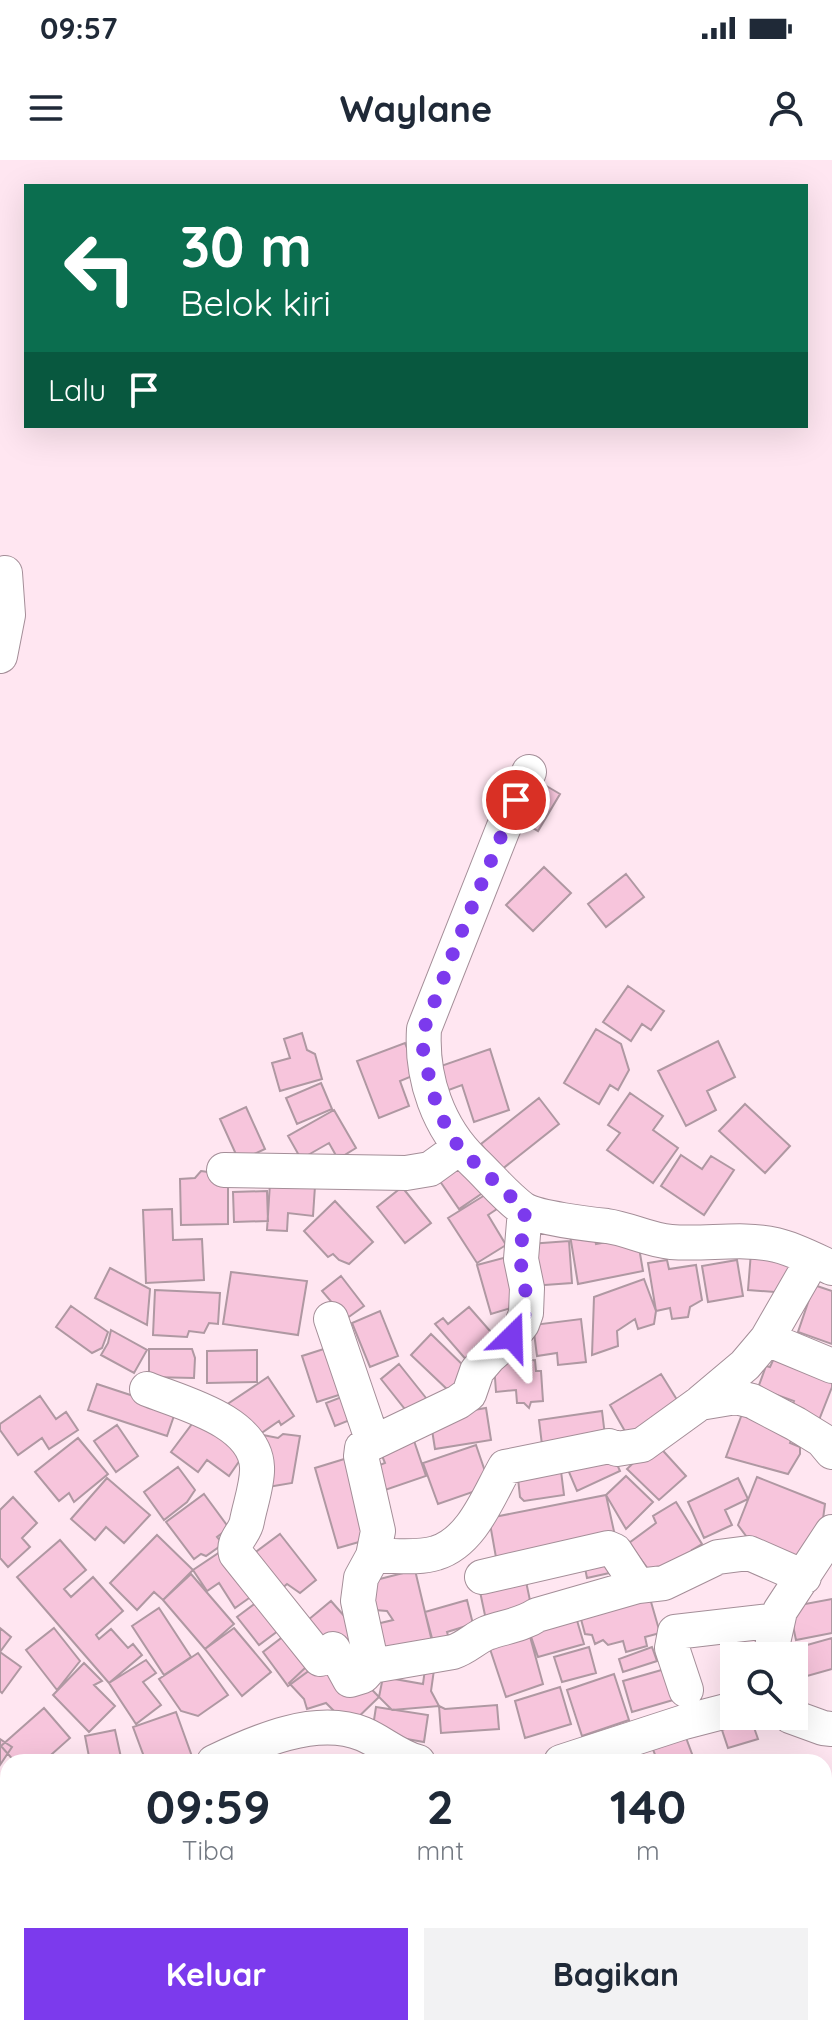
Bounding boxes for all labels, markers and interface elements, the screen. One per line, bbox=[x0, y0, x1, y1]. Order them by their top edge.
text: 09:57 bbox=[40, 9, 117, 47]
icon: menu bbox=[24, 86, 68, 130]
text: Waylane bbox=[340, 86, 492, 131]
icon: person bbox=[764, 86, 808, 130]
text: 30 m bbox=[180, 211, 312, 281]
icon: left bbox=[48, 216, 152, 320]
text: Belok kiri bbox=[180, 280, 331, 325]
icon: arrive bbox=[122, 368, 166, 412]
text: Lalu bbox=[48, 371, 106, 409]
pin bbox=[482, 766, 550, 834]
icon: arrive bbox=[494, 778, 538, 822]
position arrow bbox=[470, 1295, 554, 1379]
map controls bbox=[720, 1642, 808, 1730]
button: search bbox=[720, 1642, 808, 1730]
text: 09:59 bbox=[146, 1776, 271, 1836]
text: 2 bbox=[427, 1776, 454, 1836]
text: 140 bbox=[610, 1776, 686, 1836]
text: Tiba bbox=[182, 1834, 235, 1867]
text: mnt bbox=[416, 1834, 464, 1867]
text: m bbox=[636, 1834, 660, 1867]
button: Keluar bbox=[24, 1928, 408, 2020]
button: Bagikan bbox=[424, 1928, 808, 2020]

